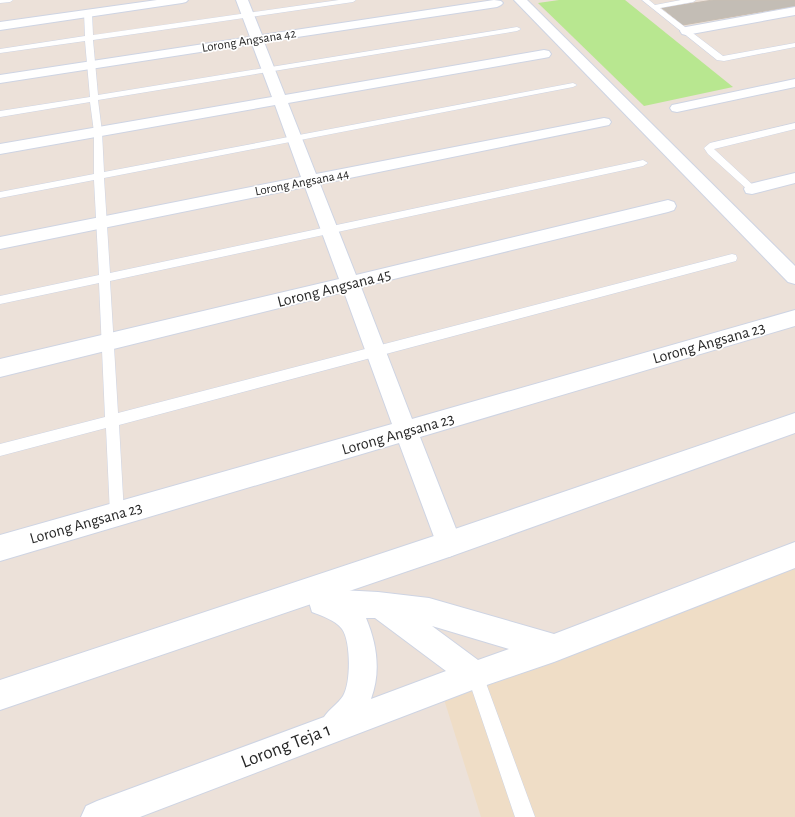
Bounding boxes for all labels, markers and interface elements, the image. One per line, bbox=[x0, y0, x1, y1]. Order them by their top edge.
street label: Lorong Angsana 42 bbox=[201, 27, 297, 55]
street label: Lorong Angsana 44 bbox=[254, 168, 350, 198]
street label: Lorong Angsana 45 bbox=[275, 266, 393, 310]
street label: Lorong Angsana 23 bbox=[651, 319, 767, 367]
street label: Lorong Angsana 23 bbox=[340, 410, 456, 458]
street label: Lorong Angsana 23 bbox=[28, 499, 144, 547]
street label: Lorong Teja 1 bbox=[238, 720, 334, 772]

